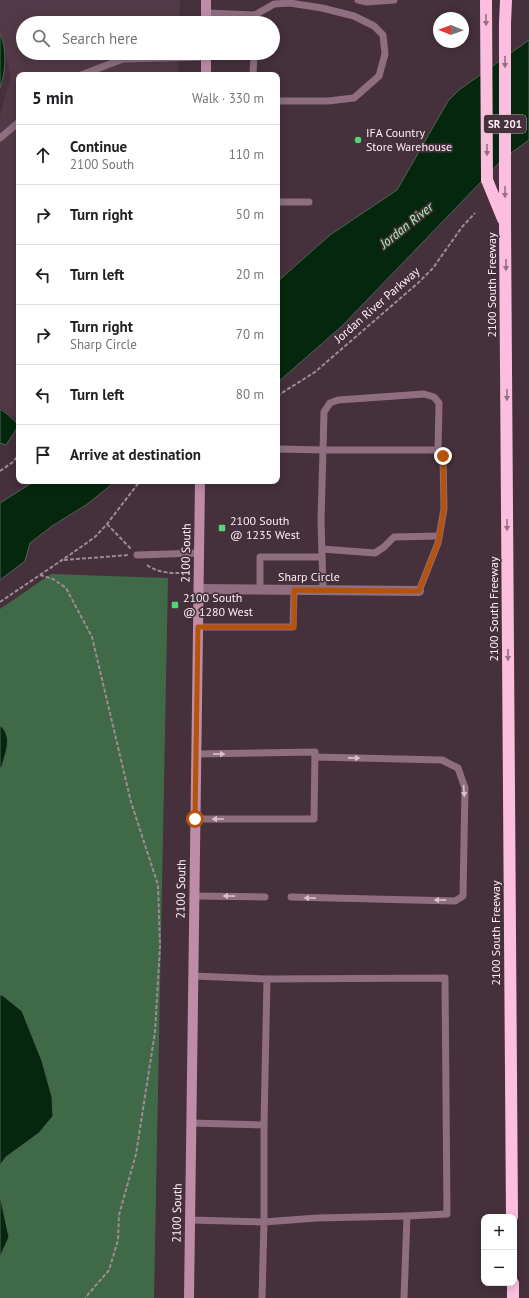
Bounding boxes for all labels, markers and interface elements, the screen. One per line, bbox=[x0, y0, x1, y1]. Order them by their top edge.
north arrow bbox=[433, 12, 469, 48]
one-way arrow bbox=[483, 14, 489, 27]
search box bbox=[16, 16, 280, 60]
icon: search bbox=[30, 27, 52, 49]
text: Search here bbox=[62, 29, 138, 48]
one-way arrow bbox=[502, 56, 508, 69]
text: 5 min bbox=[32, 87, 73, 109]
text: Walk · 330 m bbox=[192, 90, 264, 107]
road number: SR 201 bbox=[484, 115, 526, 133]
place label: IFA Country Store Warehouse bbox=[366, 125, 452, 154]
marker: IFA Country Store Warehouse bbox=[353, 135, 363, 145]
text: Continue bbox=[70, 137, 127, 156]
icon: ahead bbox=[32, 144, 54, 166]
one-way arrow bbox=[484, 144, 490, 157]
text: 110 m bbox=[229, 146, 264, 163]
text: 2100 South bbox=[70, 156, 134, 173]
one-way arrow bbox=[502, 186, 508, 199]
water label: Jordan River bbox=[375, 198, 437, 253]
icon: right bbox=[32, 204, 54, 226]
text: Turn right bbox=[70, 205, 133, 224]
text: 50 m bbox=[236, 206, 264, 223]
street label: 2100 South Freeway bbox=[484, 232, 499, 338]
one-way arrow bbox=[503, 259, 509, 272]
street label: Jordan River Parkway bbox=[330, 263, 423, 346]
icon: left bbox=[32, 264, 54, 286]
text: Turn left bbox=[70, 265, 124, 284]
text: 20 m bbox=[236, 266, 264, 283]
text: Turn right bbox=[70, 317, 133, 336]
icon: right bbox=[32, 324, 54, 346]
text: 70 m bbox=[236, 326, 264, 343]
text: Sharp Circle bbox=[70, 336, 137, 353]
icon: left bbox=[32, 384, 54, 406]
text: Turn left bbox=[70, 385, 124, 404]
text: 80 m bbox=[236, 386, 264, 403]
one-way arrow bbox=[504, 389, 510, 402]
icon: arrive bbox=[32, 444, 54, 466]
text: Arrive at destination bbox=[70, 445, 201, 464]
route end bbox=[434, 447, 452, 465]
place label: 2100 South @ 1235 West bbox=[230, 513, 300, 542]
one-way arrow bbox=[504, 519, 511, 531]
street label: 2100 South bbox=[177, 523, 194, 583]
marker: 2100 South @ 1235 West bbox=[217, 523, 227, 533]
street label: 2100 South Freeway bbox=[486, 556, 501, 662]
street label: Sharp Circle bbox=[278, 569, 340, 584]
place label: 2100 South @ 1280 West bbox=[183, 590, 253, 619]
marker: 2100 South @ 1280 West bbox=[170, 600, 180, 610]
one-way arrow bbox=[505, 649, 511, 662]
one-way arrow bbox=[213, 750, 225, 757]
one-way arrow bbox=[348, 755, 361, 761]
one-way arrow bbox=[461, 785, 468, 797]
route start bbox=[186, 810, 204, 828]
one-way arrow bbox=[211, 816, 224, 822]
street label: 2100 South bbox=[172, 859, 189, 919]
street label: 2100 South Freeway bbox=[488, 880, 503, 986]
one-way arrow bbox=[222, 893, 235, 899]
one-way arrow bbox=[303, 895, 316, 901]
one-way arrow bbox=[434, 897, 446, 904]
street label: 2100 South bbox=[168, 1183, 185, 1243]
map controls bbox=[481, 1214, 517, 1286]
button: + bbox=[481, 1214, 517, 1250]
button: − bbox=[481, 1250, 517, 1286]

